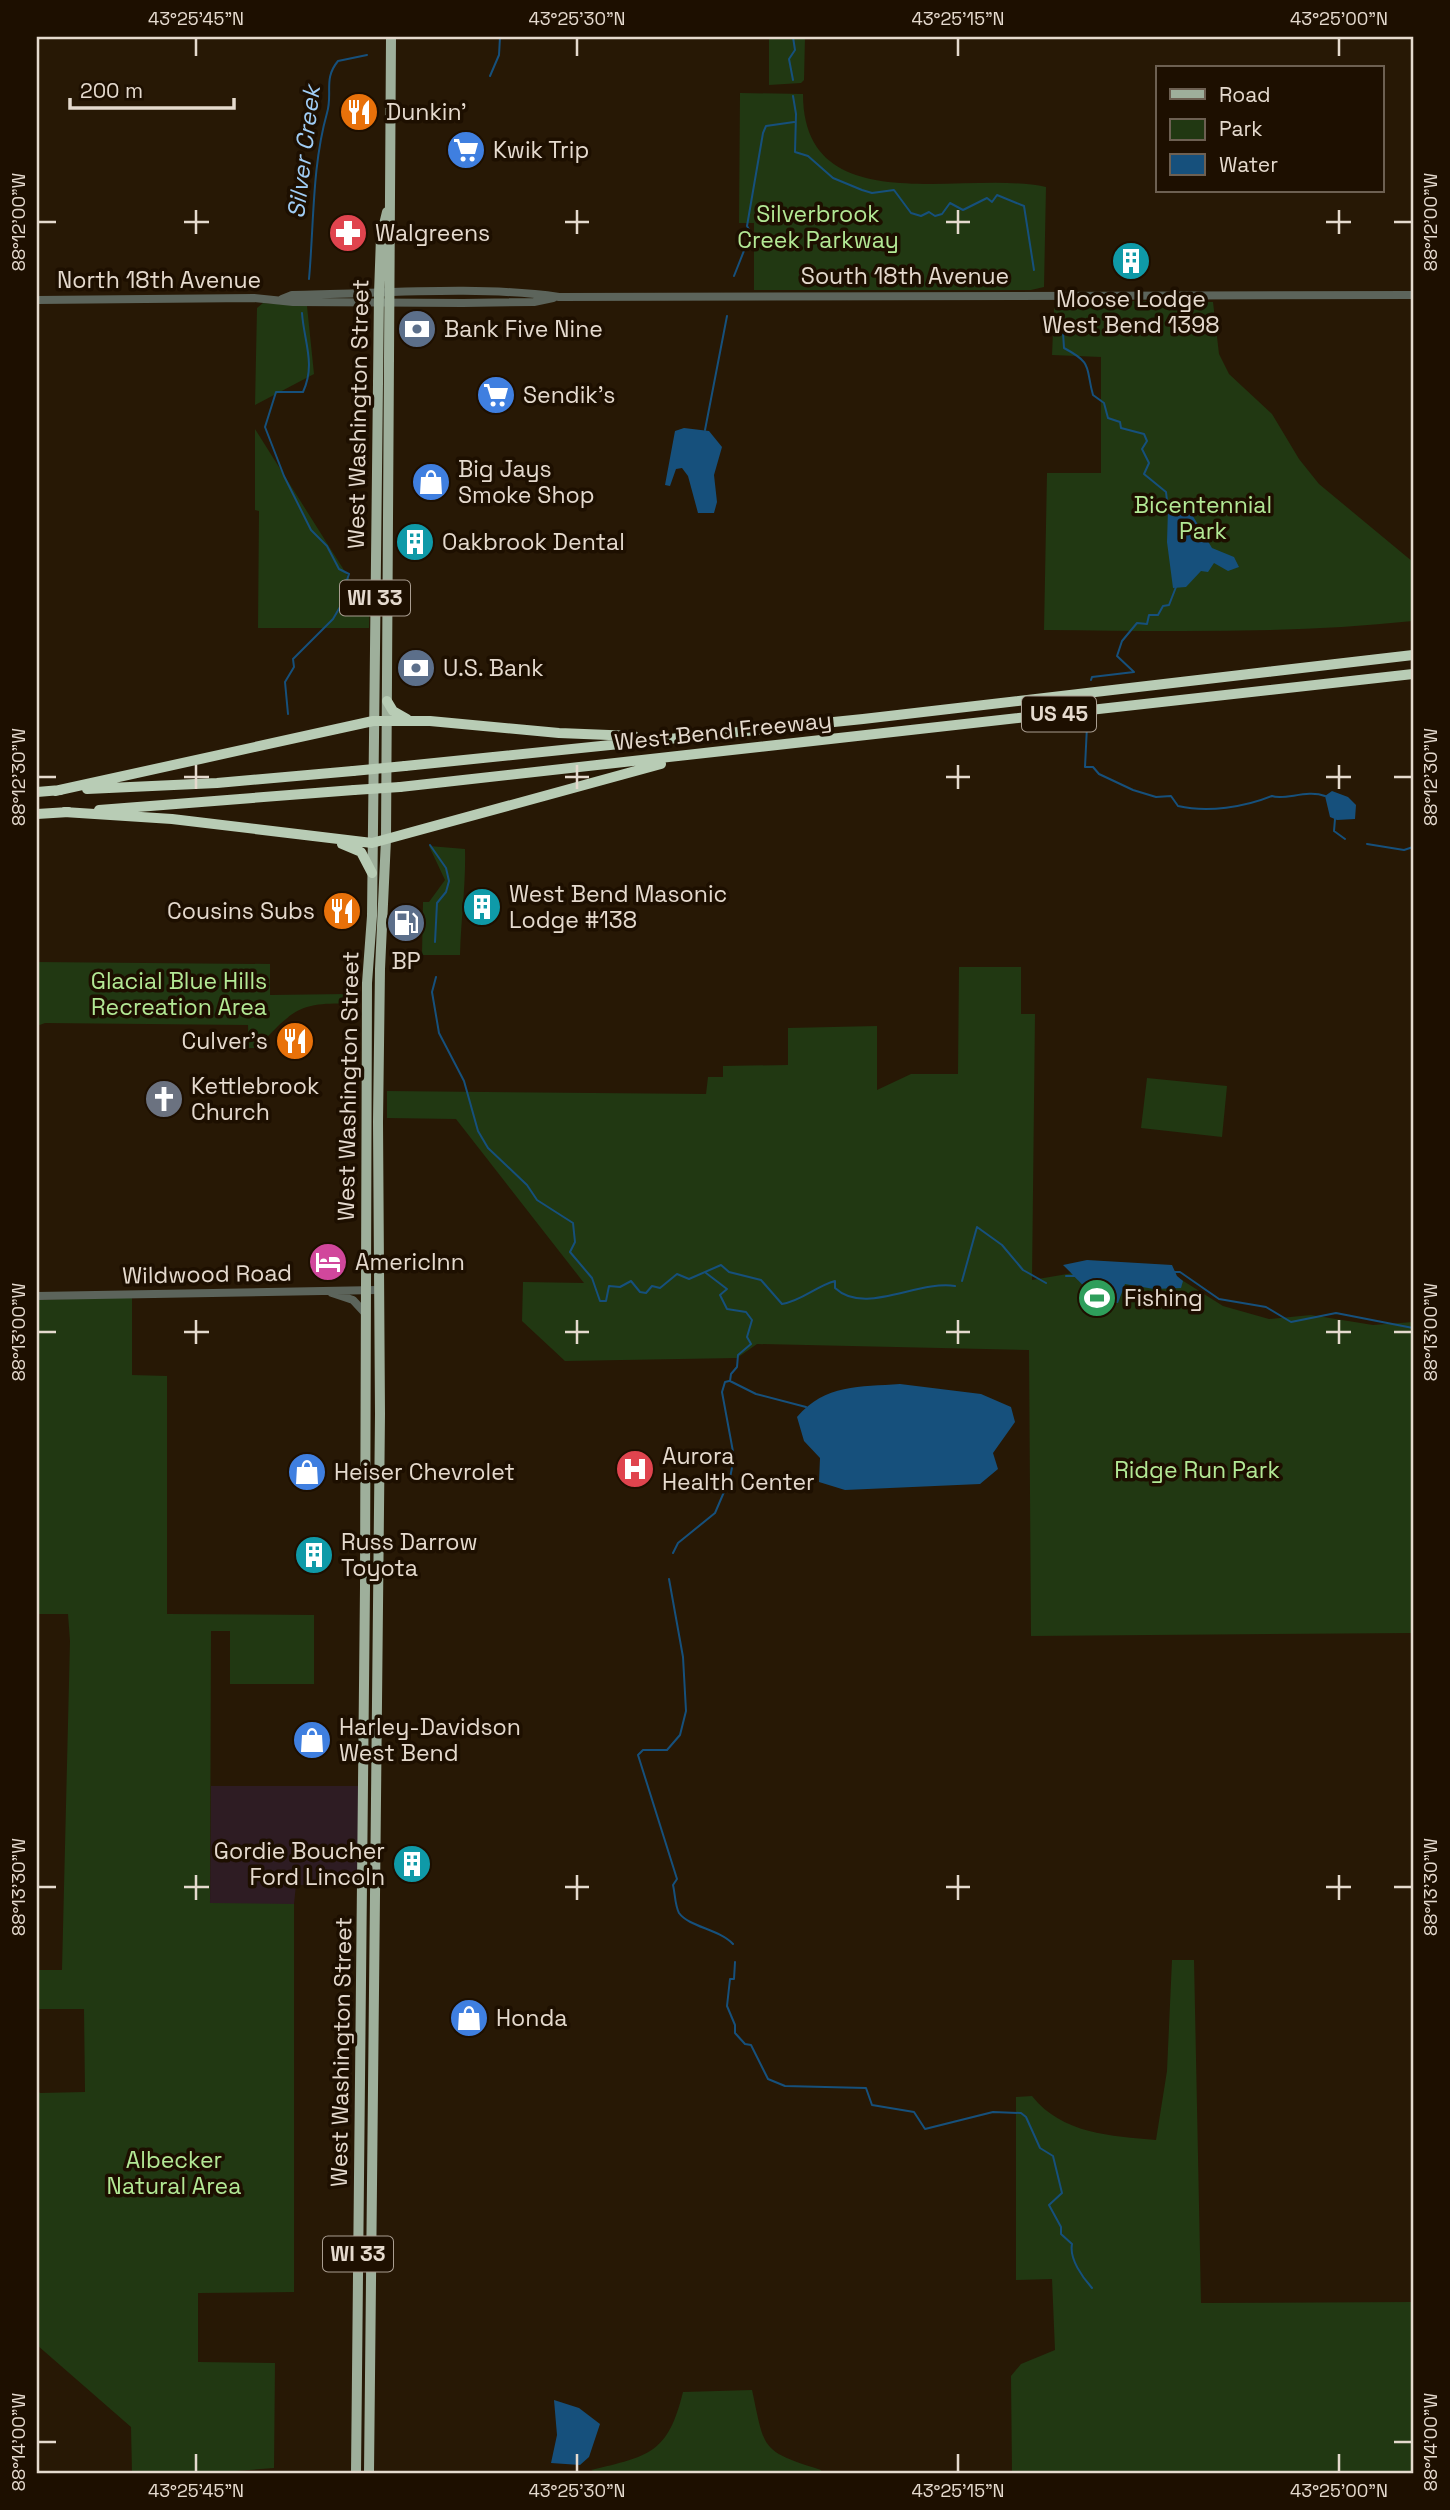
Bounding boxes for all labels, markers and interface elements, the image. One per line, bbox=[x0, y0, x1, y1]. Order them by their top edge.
text: 43°25'45"N bbox=[148, 7, 244, 30]
text: 43°25'30"N bbox=[528, 7, 626, 30]
text: 43°25'15"N bbox=[911, 7, 1005, 30]
text: 43°25'00"N bbox=[1290, 7, 1388, 30]
scale bar bbox=[70, 66, 234, 110]
legend bbox=[1156, 66, 1384, 192]
text: 200 m bbox=[80, 77, 143, 104]
water label: Silver Creek bbox=[280, 81, 327, 220]
text: Road bbox=[1219, 81, 1271, 108]
restaurant icon: Dunkin' bbox=[338, 91, 380, 133]
place label: Dunkin' bbox=[386, 97, 467, 127]
text: Park bbox=[1219, 115, 1263, 142]
supermarket icon: Kwik Trip bbox=[445, 129, 487, 171]
place label: Kwik Trip bbox=[493, 135, 589, 165]
text: Water bbox=[1219, 151, 1278, 178]
text: 88°12'00"W bbox=[7, 172, 30, 271]
text: 88°12'00"W bbox=[1419, 172, 1442, 271]
park label: Silverbrook Creek Parkway bbox=[737, 199, 899, 255]
pharmacy icon: Walgreens bbox=[327, 212, 369, 254]
place label: Walgreens bbox=[375, 218, 490, 248]
building icon: Moose Lodge West Bend 1398 bbox=[1110, 240, 1152, 282]
street label: South 18th Avenue bbox=[801, 261, 1009, 291]
street label: North 18th Avenue bbox=[57, 265, 261, 295]
street label: West Washington Street bbox=[341, 279, 375, 549]
place label: Moose Lodge West Bend 1398 bbox=[1042, 284, 1220, 340]
bank icon: Bank Five Nine bbox=[396, 308, 438, 350]
place label: Bank Five Nine bbox=[444, 314, 603, 344]
supermarket icon: Sendik's bbox=[475, 374, 517, 416]
place label: Sendik's bbox=[523, 380, 615, 410]
place label: Big Jays Smoke Shop bbox=[458, 454, 595, 510]
shop icon: Big Jays Smoke Shop bbox=[410, 461, 452, 503]
park label: Bicentennial Park bbox=[1134, 490, 1272, 546]
building icon: Oakbrook Dental bbox=[394, 521, 436, 563]
place label: Oakbrook Dental bbox=[442, 527, 625, 557]
road number: WI 33 bbox=[340, 580, 410, 616]
bank icon: U.S. Bank bbox=[395, 647, 437, 689]
place label: U.S. Bank bbox=[443, 653, 544, 683]
road number: US 45 bbox=[1022, 696, 1096, 732]
street label: West Bend Freeway bbox=[613, 705, 833, 757]
text: 88°12'30"W bbox=[7, 728, 30, 826]
text: 88°12'30"W bbox=[1419, 728, 1442, 826]
place label: West Bend Masonic Lodge #138 bbox=[509, 879, 727, 935]
building icon: West Bend Masonic Lodge #138 bbox=[461, 886, 503, 928]
restaurant icon: Cousins Subs bbox=[321, 890, 363, 932]
place label: Cousins Subs bbox=[167, 896, 315, 926]
fuel station icon: BP bbox=[385, 902, 427, 944]
place label: BP bbox=[391, 946, 421, 976]
street label: West Washington Street bbox=[331, 951, 365, 1221]
park label: Glacial Blue Hills Recreation Area bbox=[91, 966, 267, 1022]
restaurant icon: Culver's bbox=[274, 1020, 316, 1062]
place label: Culver's bbox=[181, 1026, 268, 1056]
place label: Kettlebrook Church bbox=[191, 1071, 319, 1127]
church icon: Kettlebrook Church bbox=[143, 1078, 185, 1120]
hotel icon: AmericInn bbox=[307, 1241, 349, 1283]
place label: AmericInn bbox=[355, 1247, 465, 1277]
street label: Wildwood Road bbox=[122, 1258, 292, 1290]
sports icon: Fishing bbox=[1076, 1277, 1118, 1319]
text: 88°13'00"W bbox=[7, 1282, 30, 1381]
text: 88°13'00"W bbox=[1419, 1282, 1442, 1381]
place label: Fishing bbox=[1124, 1283, 1203, 1313]
place label: Aurora Health Center bbox=[662, 1441, 815, 1497]
hospital icon: Aurora Health Center bbox=[614, 1448, 656, 1490]
shop icon: Heiser Chevrolet bbox=[286, 1451, 328, 1493]
park label: Ridge Run Park bbox=[1114, 1455, 1280, 1485]
place label: Heiser Chevrolet bbox=[334, 1457, 515, 1487]
place label: Russ Darrow Toyota bbox=[341, 1527, 478, 1583]
building icon: Russ Darrow Toyota bbox=[293, 1534, 335, 1576]
place label: Harley-Davidson West Bend bbox=[339, 1712, 521, 1768]
shop icon: Harley-Davidson West Bend bbox=[291, 1719, 333, 1761]
place label: Gordie Boucher Ford Lincoln bbox=[214, 1836, 385, 1892]
text: 88°13'30"W bbox=[7, 1838, 30, 1936]
text: 88°13'30"W bbox=[1419, 1838, 1442, 1936]
building icon: Gordie Boucher Ford Lincoln bbox=[391, 1843, 433, 1885]
street label: West Washington Street bbox=[324, 1917, 358, 2187]
shop icon: Honda bbox=[448, 1997, 490, 2039]
place label: Honda bbox=[496, 2003, 567, 2033]
park label: Albecker Natural Area bbox=[107, 2145, 241, 2201]
road number: WI 33 bbox=[323, 2236, 393, 2272]
text: 88°14'00"W bbox=[7, 2393, 30, 2491]
text: 88°14'00"W bbox=[1419, 2393, 1442, 2491]
text: 43°25'45"N bbox=[148, 2479, 244, 2502]
text: 43°25'30"N bbox=[528, 2479, 626, 2502]
text: 43°25'15"N bbox=[911, 2479, 1005, 2502]
text: 43°25'00"N bbox=[1290, 2479, 1388, 2502]

